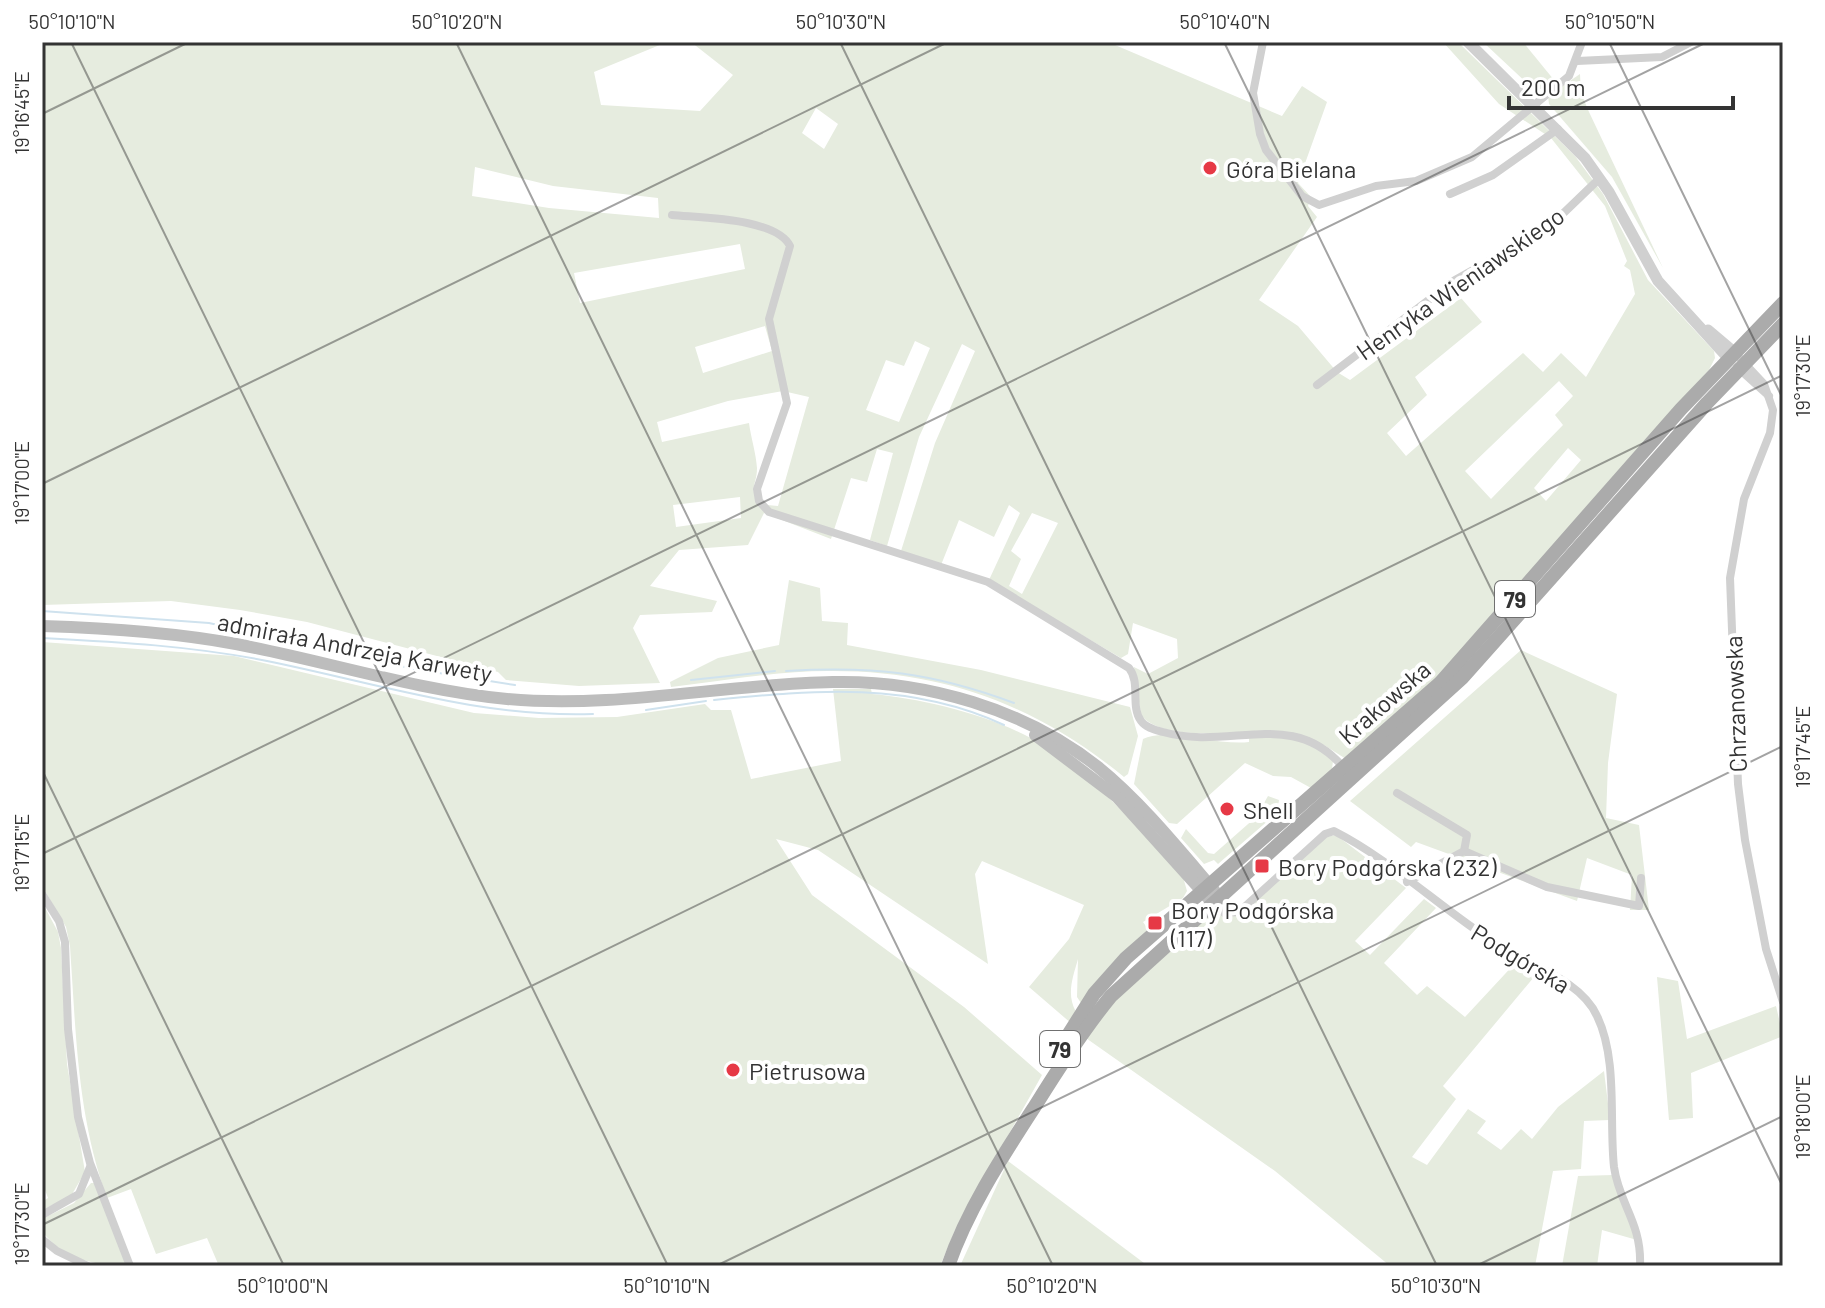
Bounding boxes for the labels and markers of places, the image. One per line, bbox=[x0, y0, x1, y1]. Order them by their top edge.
place label: Góra Bielana bbox=[1226, 154, 1356, 183]
marker: Góra Bielana bbox=[1201, 159, 1219, 177]
place label: Shell bbox=[1243, 795, 1294, 824]
marker: Shell bbox=[1218, 800, 1236, 818]
place label: Bory Podgórska (232) bbox=[1278, 852, 1497, 881]
marker: Bory Podgórska (232) bbox=[1253, 857, 1271, 875]
place label: Bory Podgórska (117) bbox=[1170, 895, 1334, 952]
marker: Bory Podgórska (117) bbox=[1146, 914, 1164, 932]
place label: Pietrusowa bbox=[749, 1056, 866, 1085]
marker: Pietrusowa bbox=[724, 1061, 742, 1079]

